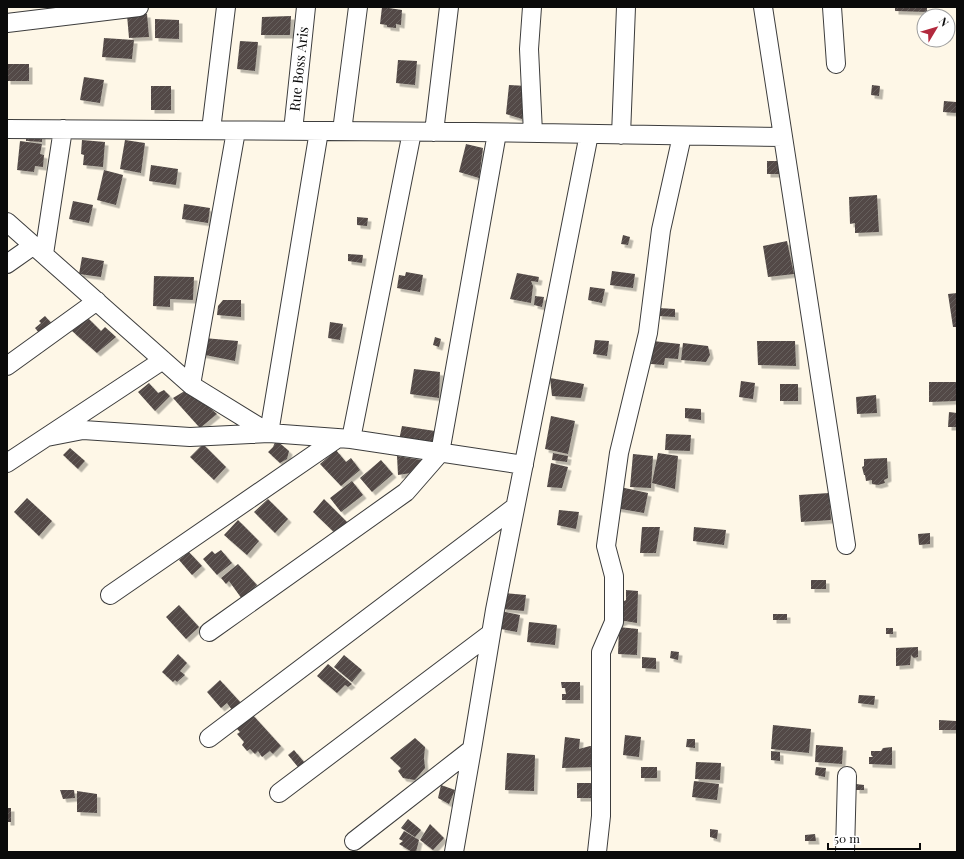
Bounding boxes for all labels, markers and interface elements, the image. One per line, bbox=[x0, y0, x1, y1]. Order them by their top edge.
north arrow bbox=[916, 8, 956, 48]
text: N bbox=[936, 14, 953, 29]
street label: Rue Boss Aris bbox=[285, 26, 312, 112]
scale bar bbox=[828, 825, 920, 851]
text: 50 m bbox=[834, 830, 860, 846]

